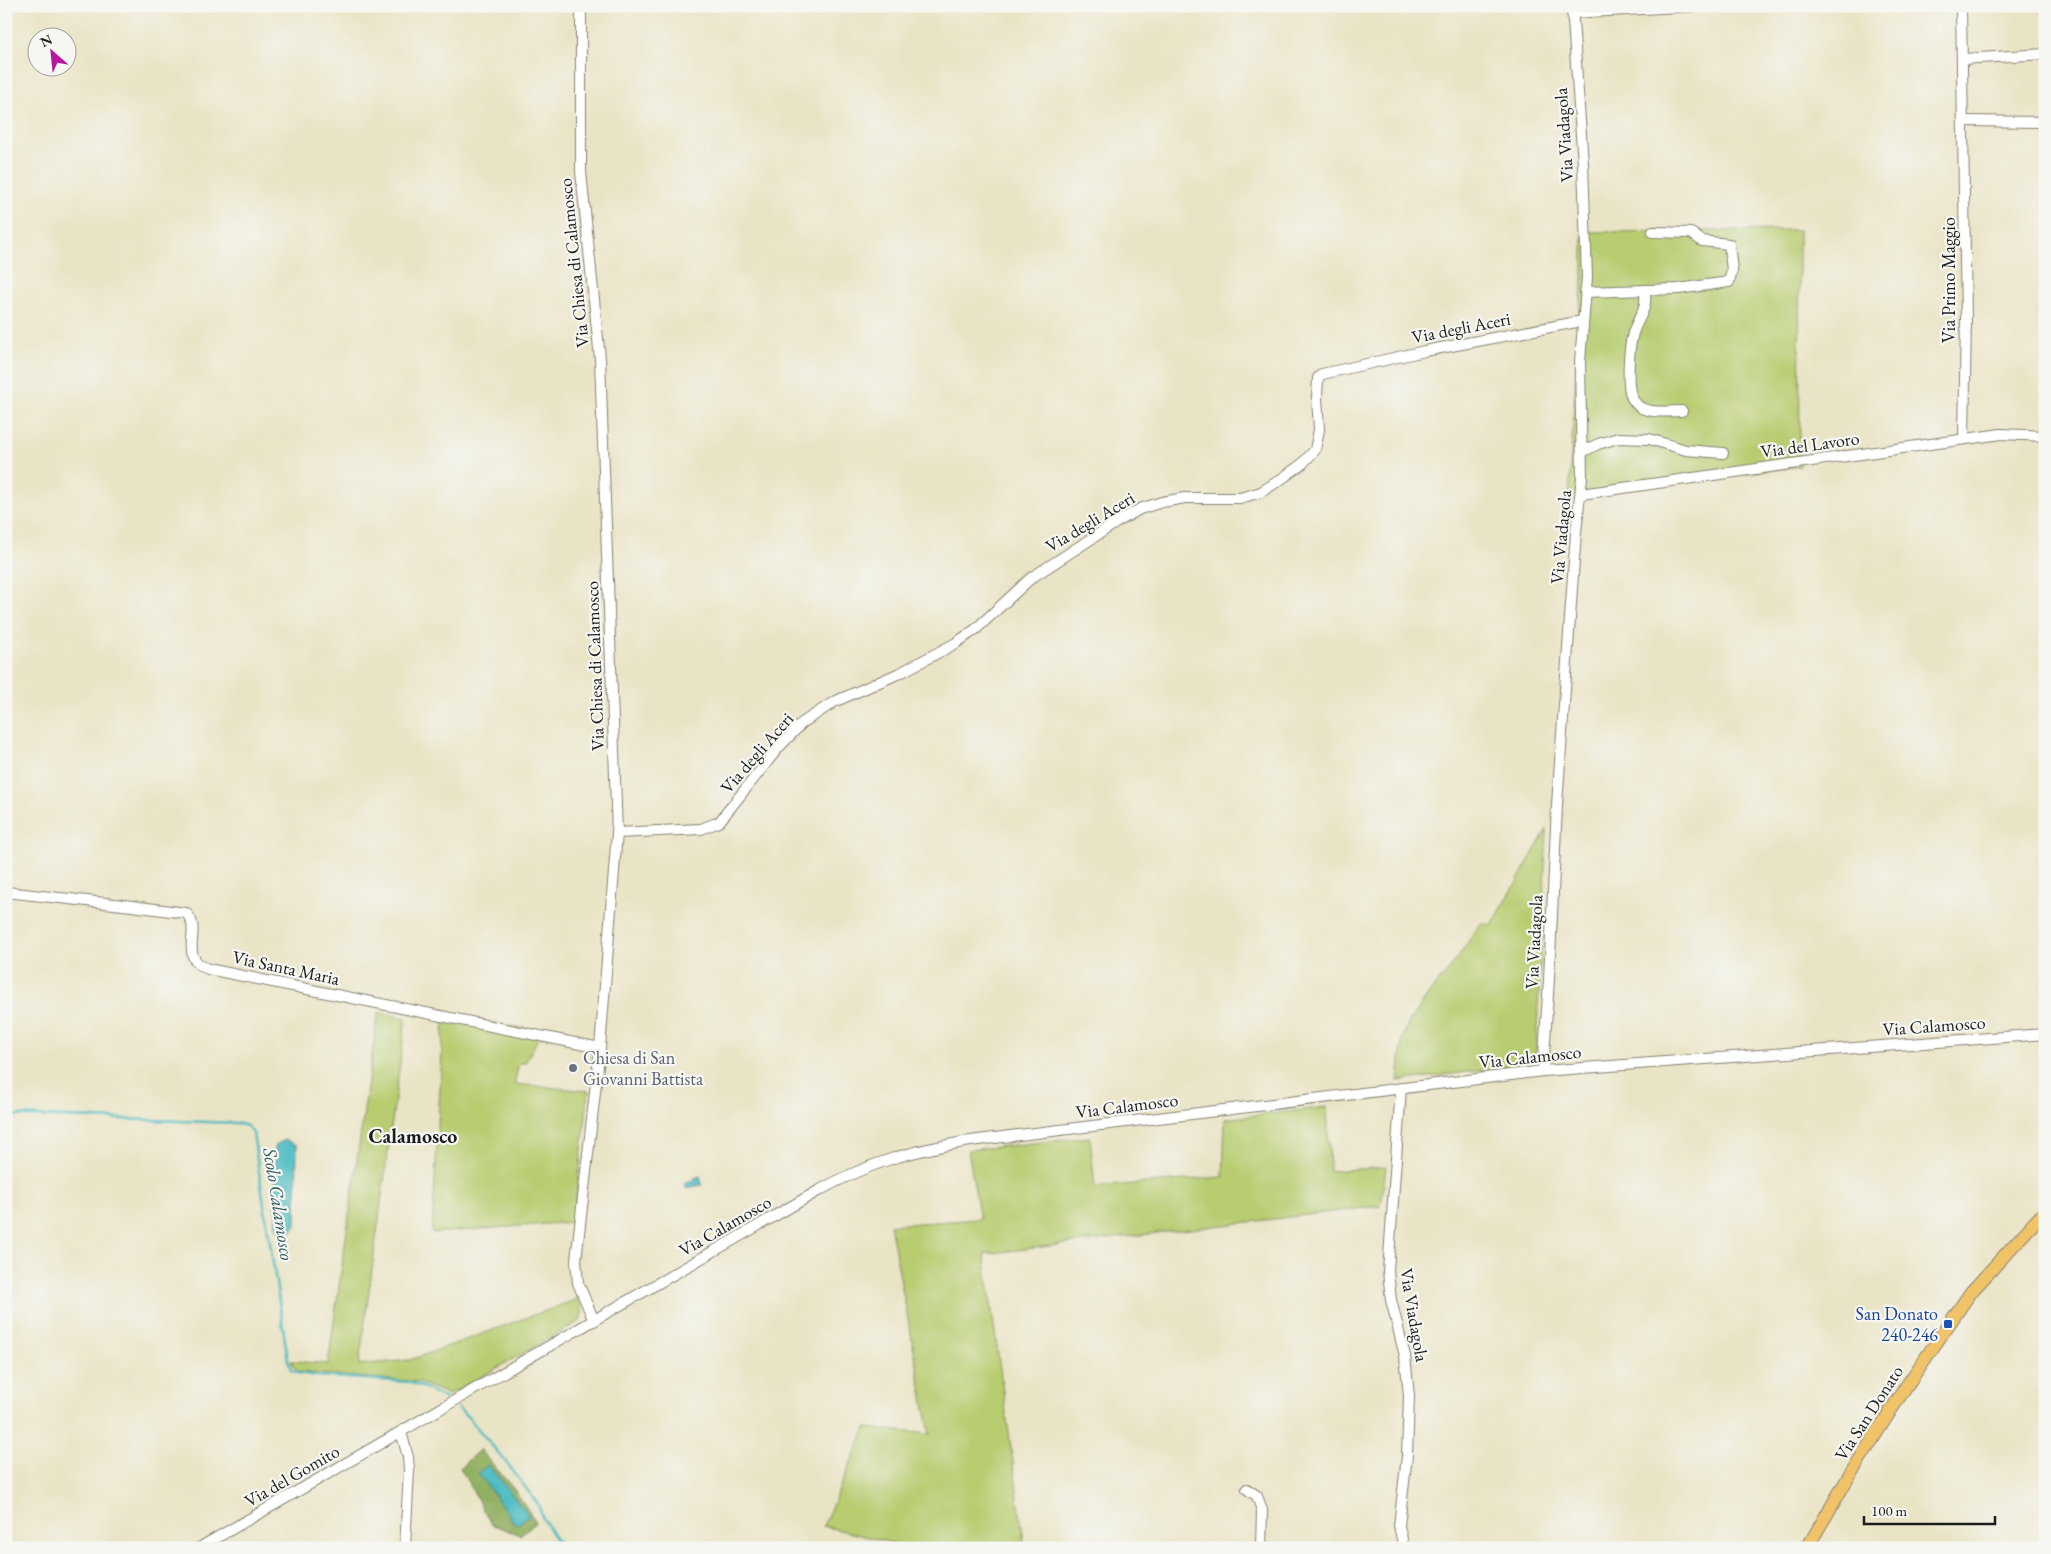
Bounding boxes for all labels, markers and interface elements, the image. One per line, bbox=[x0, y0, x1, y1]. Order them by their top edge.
north arrow bbox=[28, 28, 78, 78]
text: N bbox=[37, 30, 56, 51]
street label: Via Viadagola bbox=[1549, 86, 1578, 183]
street label: Via Chiesa di Calamosco bbox=[553, 177, 594, 349]
street label: Via Primo Maggio bbox=[1937, 217, 1960, 343]
street label: Via degli Aceri bbox=[1410, 307, 1513, 348]
street label: Via del Lavoro bbox=[1759, 426, 1861, 463]
street label: Via degli Aceri bbox=[1041, 486, 1139, 557]
street label: Via Viadagola bbox=[1545, 488, 1576, 585]
street label: Via Chiesa di Calamosco bbox=[580, 580, 609, 751]
street label: Via degli Aceri bbox=[715, 707, 799, 798]
street label: Via Viadagola bbox=[1520, 893, 1548, 990]
street label: Via Santa Maria bbox=[230, 945, 343, 990]
street label: Via Calamosco bbox=[1882, 1010, 1986, 1041]
street label: Via Calamosco bbox=[1478, 1040, 1582, 1073]
place label: Chiesa di San Giovanni Battista bbox=[583, 1046, 704, 1090]
marker: Chiesa di San Giovanni Battista bbox=[567, 1062, 579, 1074]
street label: Via Calamosco bbox=[1074, 1088, 1180, 1123]
district label: Calamosco bbox=[369, 1123, 457, 1149]
water label: Scolo Calamosco bbox=[257, 1145, 300, 1262]
street label: Via Calamosco bbox=[674, 1190, 775, 1261]
street label: Via Viadagola bbox=[1395, 1266, 1434, 1364]
place label: San Donato 240-246 bbox=[1856, 1302, 1938, 1346]
marker: San Donato 240-246 bbox=[1942, 1318, 1954, 1330]
street label: Via San Donato bbox=[1829, 1361, 1908, 1465]
street label: Via del Gomito bbox=[240, 1439, 343, 1512]
scale bar bbox=[1864, 1494, 1995, 1526]
text: 100 m bbox=[1871, 1501, 1908, 1520]

